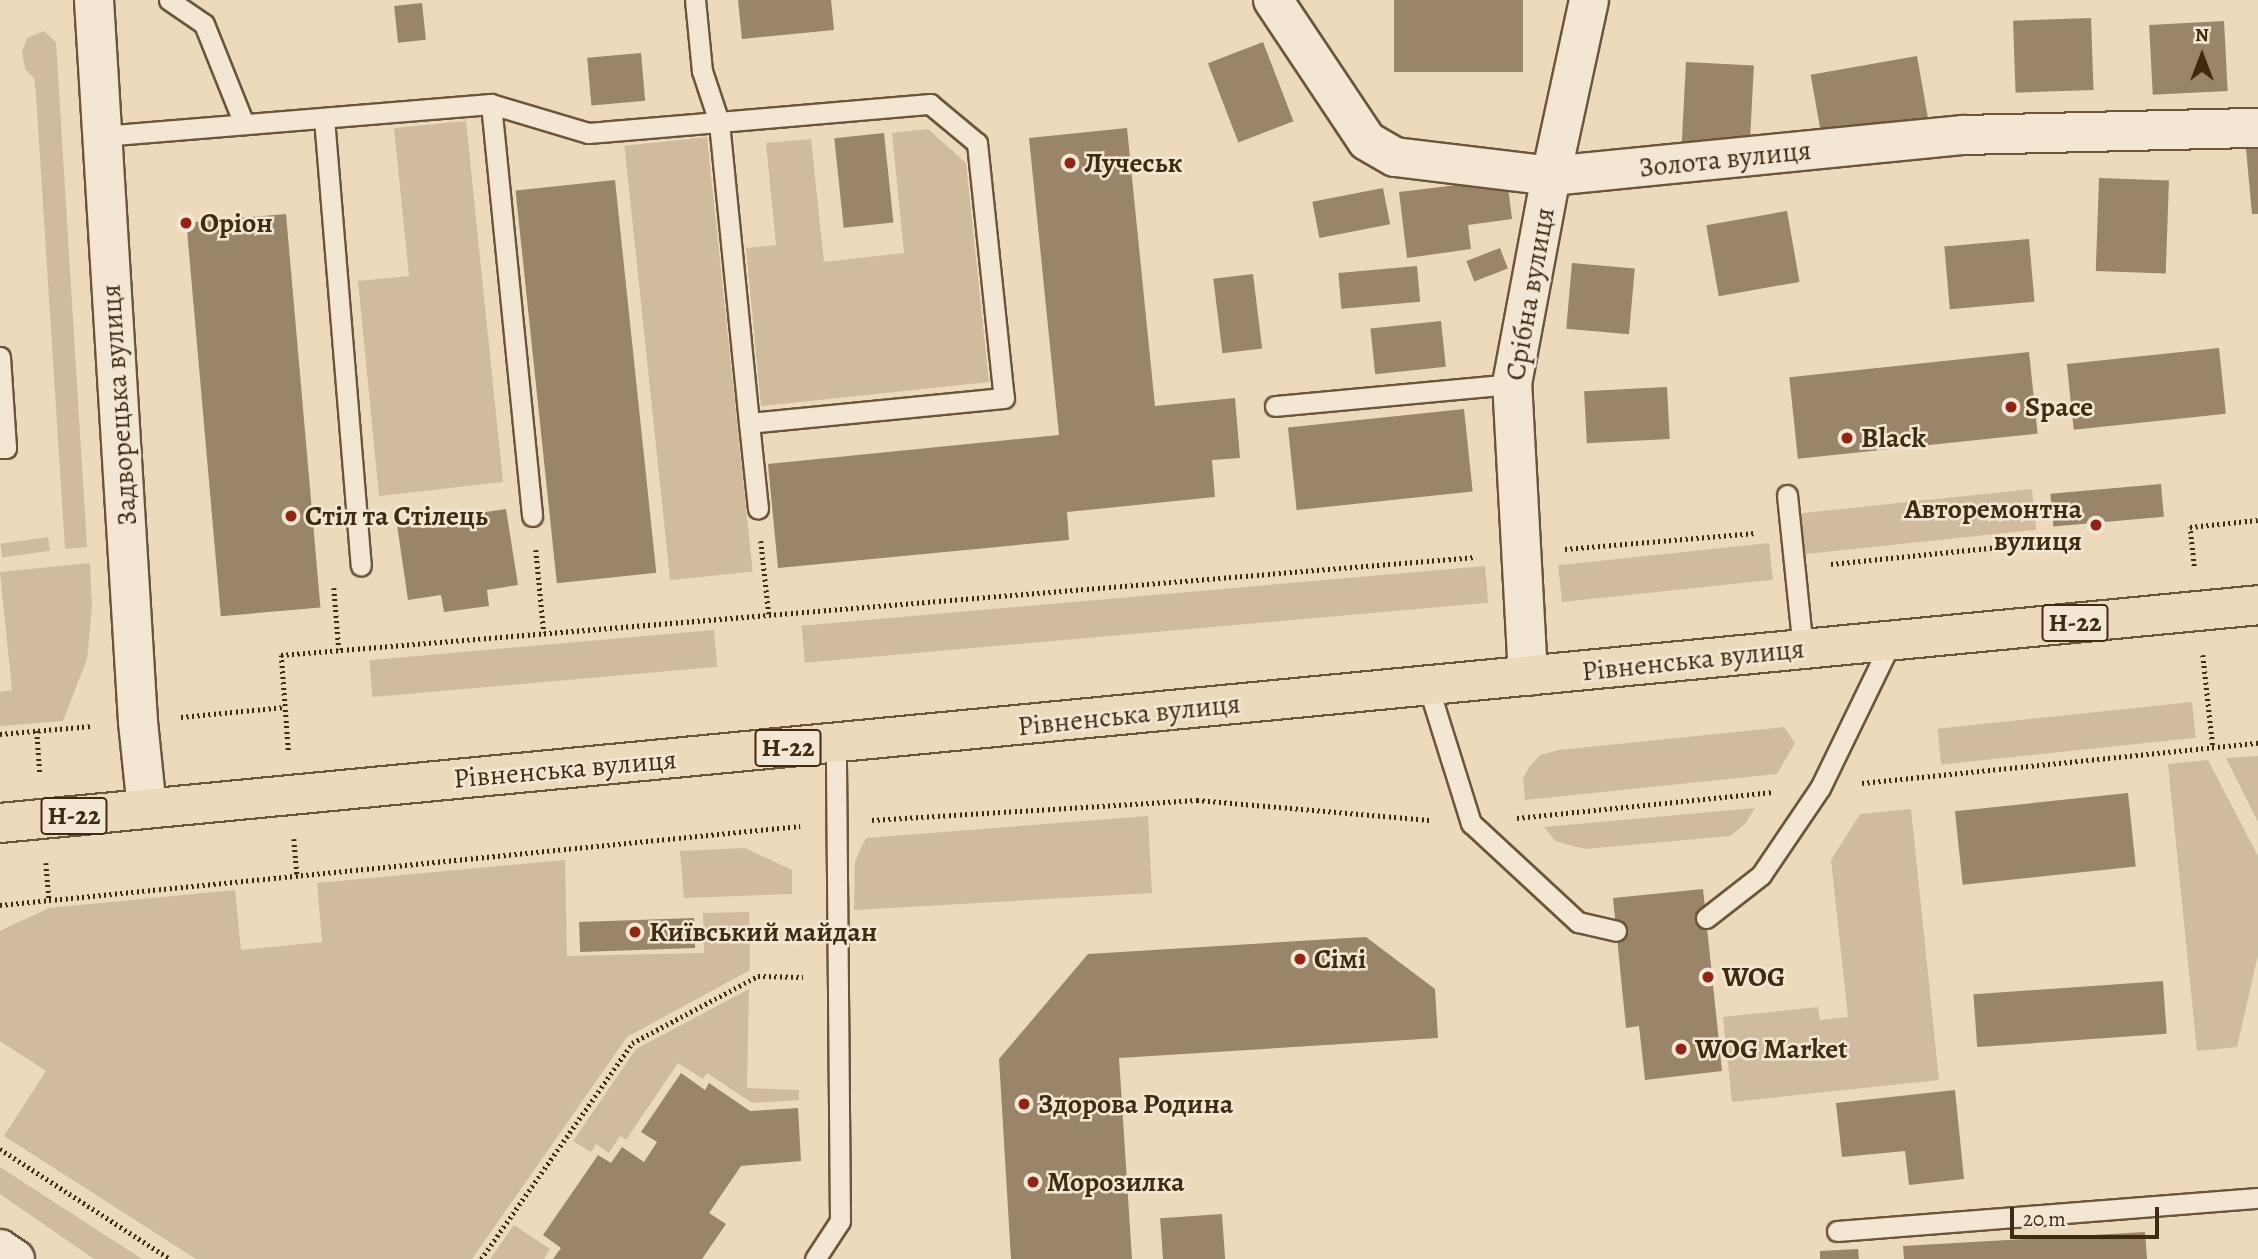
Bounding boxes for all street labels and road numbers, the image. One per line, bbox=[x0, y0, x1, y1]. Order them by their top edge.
street label: Золота вулиця bbox=[1637, 133, 1813, 185]
street label: Срібна вулиця bbox=[1498, 205, 1562, 383]
street label: Задворецька вулиця bbox=[94, 283, 144, 527]
road number: Н-22 bbox=[2040, 600, 2110, 646]
street label: Рівненська вулиця bbox=[1580, 632, 1806, 688]
street label: Рівненська вулиця bbox=[1016, 687, 1242, 743]
road number: Н-22 bbox=[753, 726, 823, 770]
street label: Рівненська вулиця bbox=[452, 743, 678, 795]
road number: Н-22 bbox=[39, 794, 109, 838]

